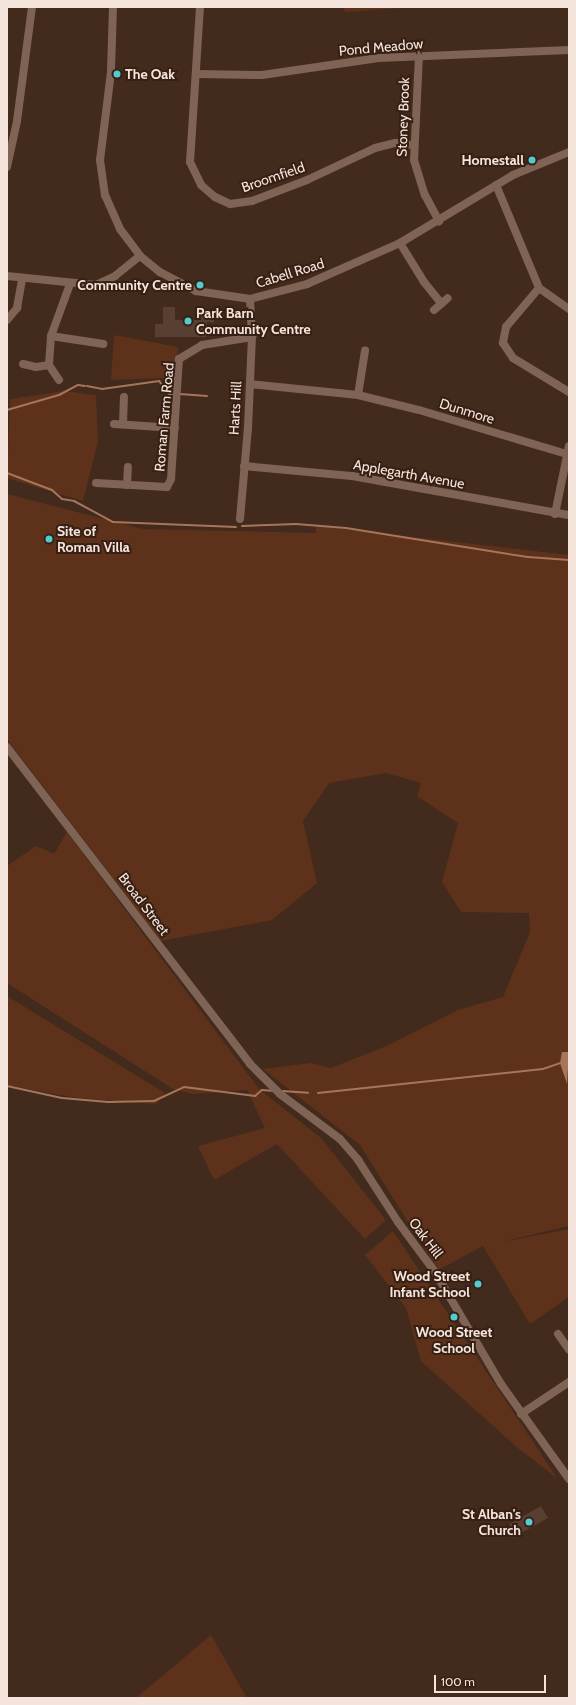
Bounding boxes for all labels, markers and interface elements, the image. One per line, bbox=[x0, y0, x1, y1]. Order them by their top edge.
street label: Pond Meadow bbox=[338, 35, 424, 59]
place label: The Oak bbox=[125, 66, 175, 82]
marker: The Oak bbox=[112, 69, 122, 79]
street label: Stoney Brook bbox=[393, 77, 413, 157]
place label: Homestall bbox=[462, 152, 524, 168]
marker: Homestall bbox=[527, 155, 537, 165]
street label: Broomfield bbox=[239, 158, 307, 196]
street label: Cabell Road bbox=[254, 255, 326, 291]
place label: Community Centre bbox=[77, 277, 192, 293]
marker: Community Centre bbox=[195, 280, 205, 290]
place label: Park Barn Community Centre bbox=[196, 305, 311, 338]
marker: Park Barn Community Centre bbox=[183, 316, 193, 326]
street label: Roman Farm Road bbox=[151, 362, 177, 472]
street label: Harts Hill bbox=[225, 381, 245, 435]
street label: Dunmore bbox=[437, 395, 497, 427]
street label: Applegarth Avenue bbox=[352, 456, 466, 492]
place label: Site of Roman Villa bbox=[57, 523, 130, 556]
marker: Site of Roman Villa bbox=[44, 534, 54, 544]
street label: Broad Street bbox=[115, 869, 173, 939]
street label: Oak Hill bbox=[405, 1215, 447, 1261]
place label: Wood Street Infant School bbox=[389, 1268, 470, 1300]
marker: Wood Street Infant School bbox=[473, 1279, 483, 1289]
marker: Wood Street School bbox=[449, 1312, 459, 1322]
place label: Wood Street School bbox=[416, 1324, 492, 1356]
place label: St Alban's Church bbox=[462, 1506, 521, 1538]
marker: St Alban's Church bbox=[524, 1517, 534, 1527]
scale bar bbox=[436, 1667, 548, 1693]
text: 100 m bbox=[441, 1674, 475, 1689]

